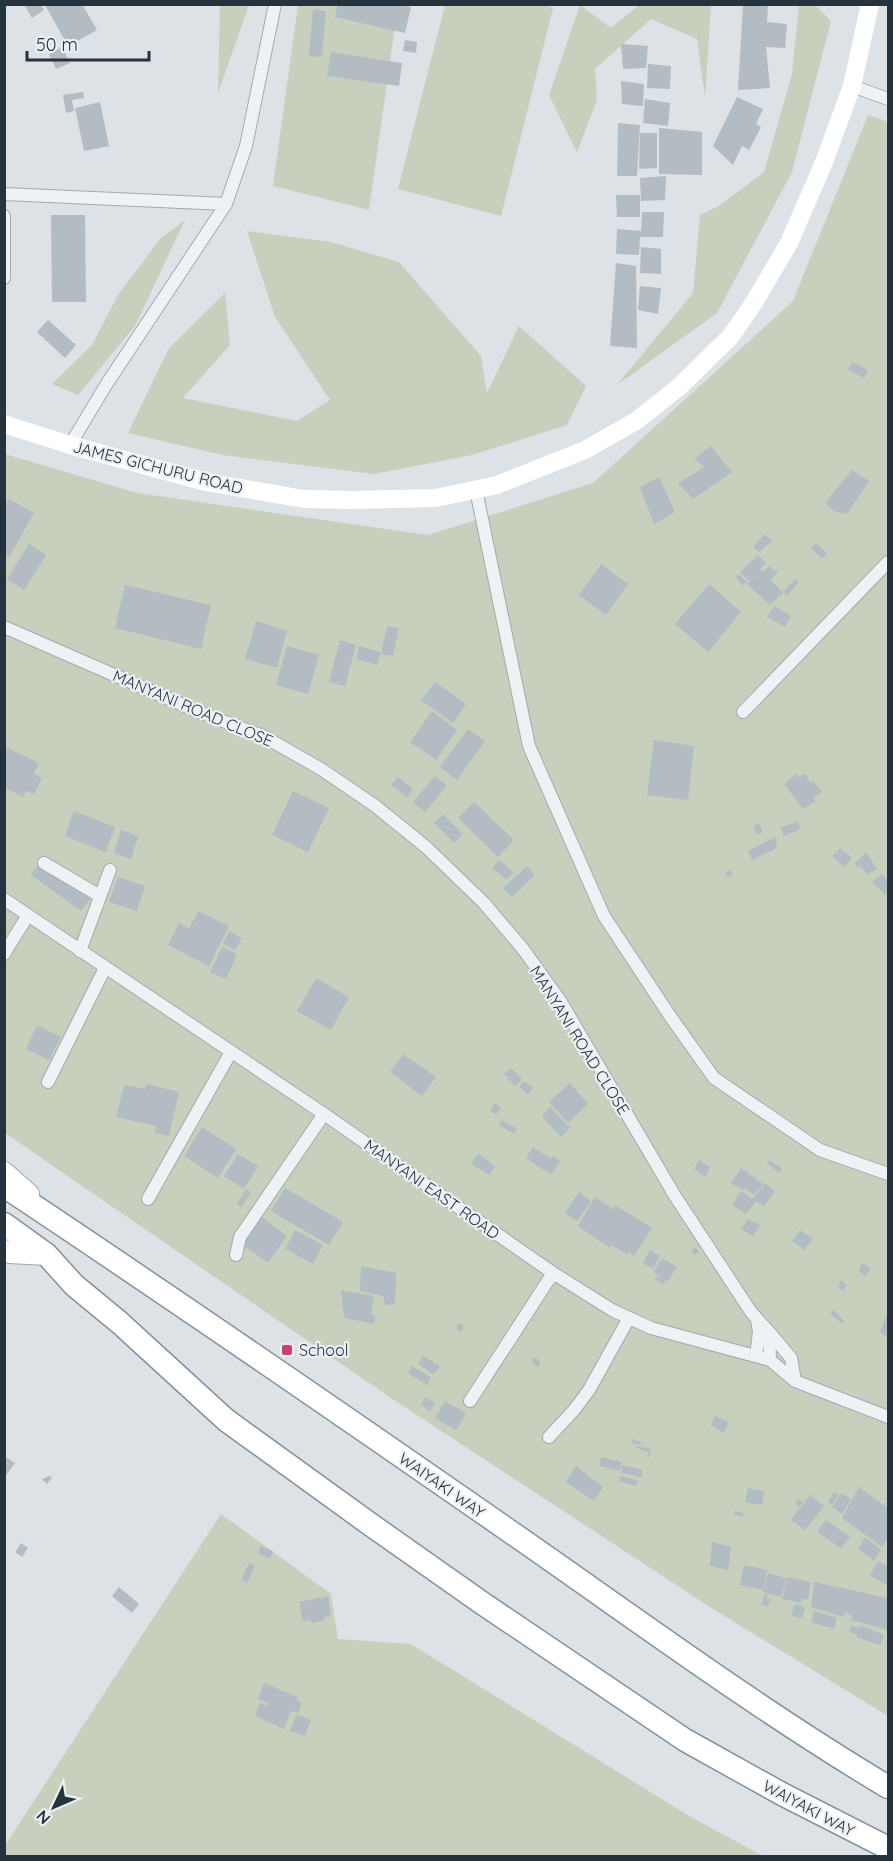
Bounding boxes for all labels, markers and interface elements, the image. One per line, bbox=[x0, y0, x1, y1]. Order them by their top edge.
scale bar bbox=[27, 24, 148, 62]
text: 50 m bbox=[36, 33, 78, 56]
street label: JAMES GICHURU ROAD bbox=[71, 436, 245, 498]
street label: MANYANI ROAD CLOSE bbox=[110, 665, 276, 751]
street label: MANYANI ROAD CLOSE bbox=[526, 962, 634, 1118]
street label: MANYANI EAST ROAD bbox=[360, 1135, 504, 1243]
place label: School bbox=[299, 1340, 348, 1360]
marker: School bbox=[280, 1343, 294, 1357]
street label: WAIYAKI WAY bbox=[395, 1448, 489, 1522]
street label: WAIYAKI WAY bbox=[760, 1775, 858, 1841]
north arrow bbox=[24, 1777, 84, 1837]
text: N bbox=[32, 1806, 54, 1829]

